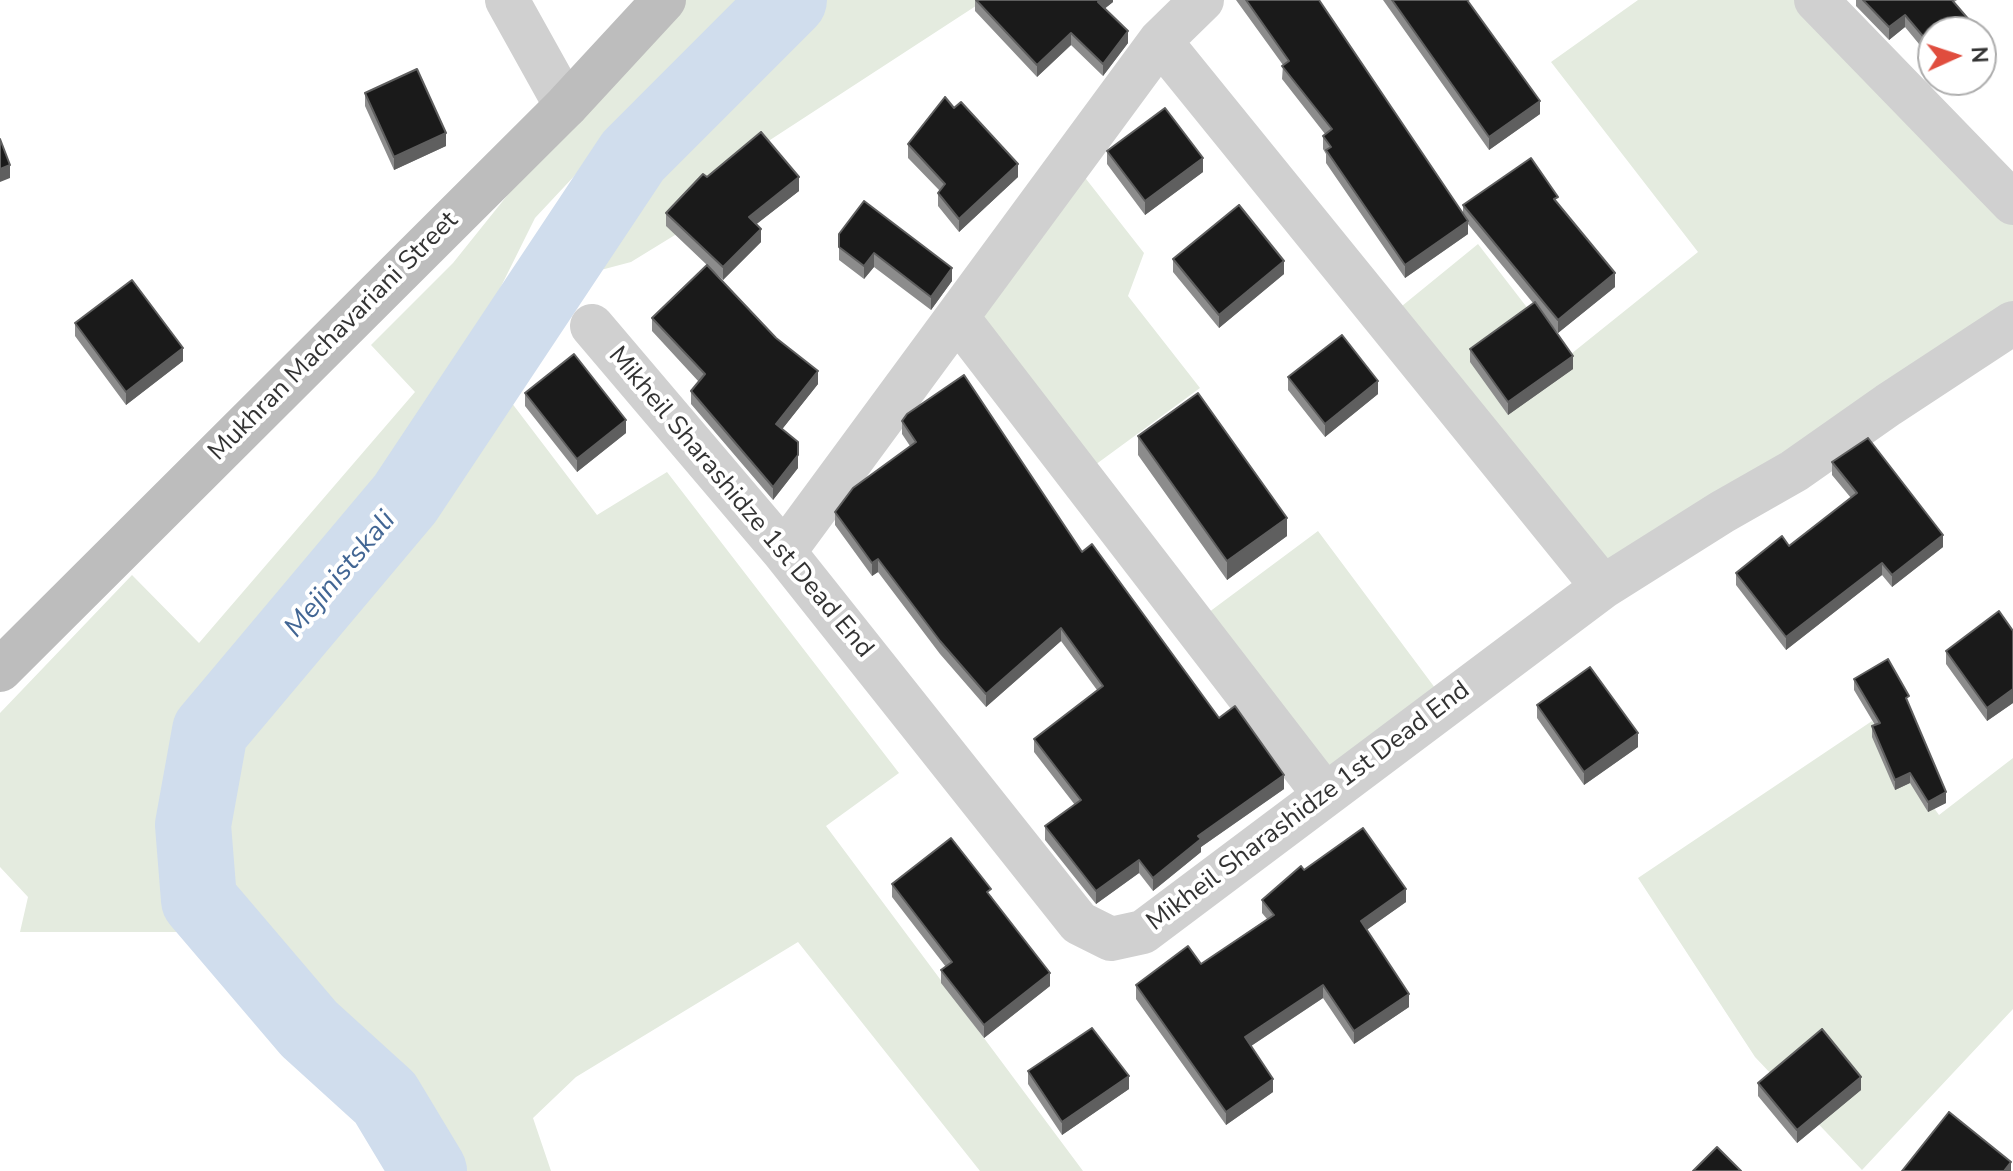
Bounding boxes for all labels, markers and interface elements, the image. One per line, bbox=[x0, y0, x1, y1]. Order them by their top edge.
north arrow bbox=[1917, 16, 1997, 96]
text: N bbox=[1964, 46, 1994, 64]
street label: Mukhran Machavariani Street bbox=[203, 206, 465, 468]
street label: Mikheil Sharashidze 1st Dead End bbox=[601, 341, 879, 665]
water label: Mejinistskali bbox=[279, 505, 403, 645]
street label: Mikheil Sharashidze 1st Dead End bbox=[1141, 675, 1477, 939]

